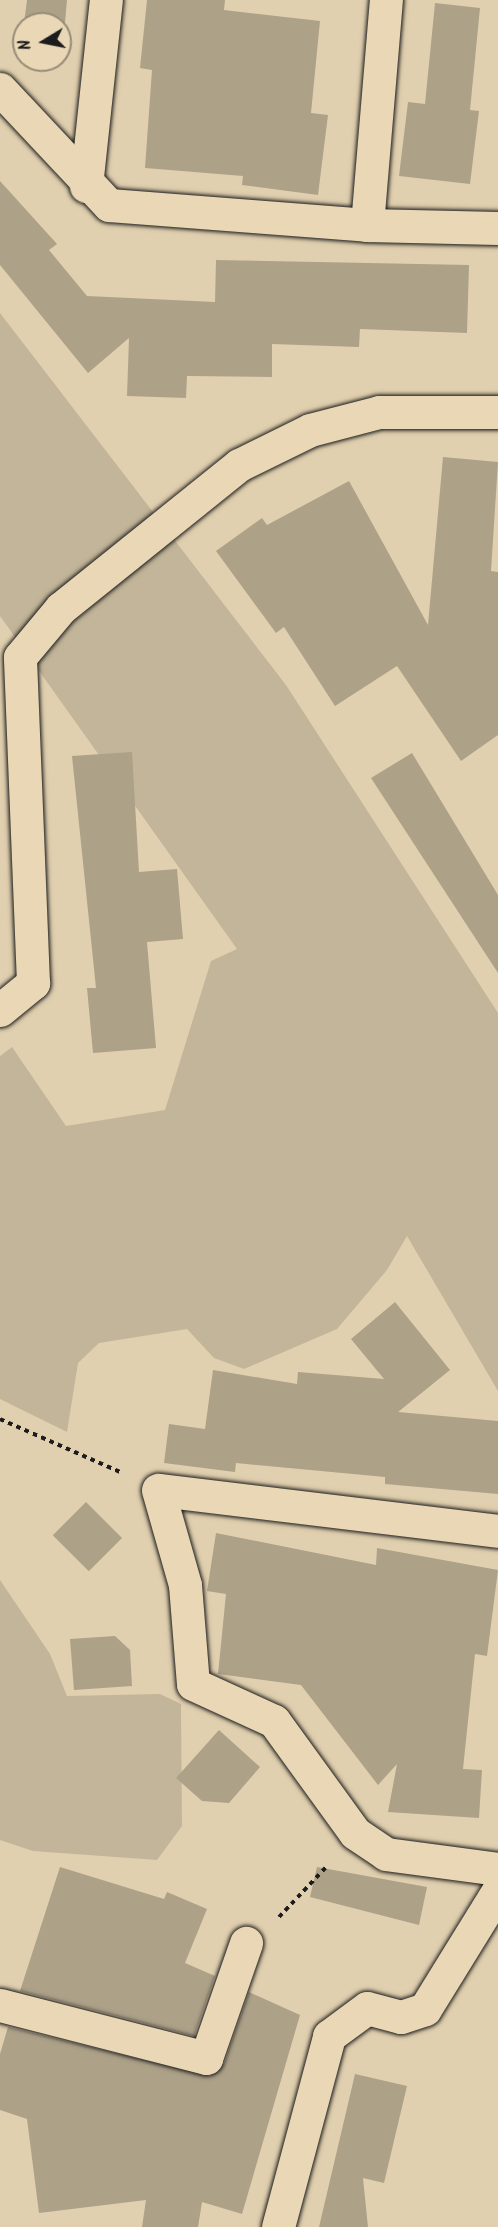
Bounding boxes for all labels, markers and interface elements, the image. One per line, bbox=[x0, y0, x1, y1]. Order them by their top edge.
north arrow bbox=[12, 12, 72, 72]
text: N bbox=[13, 38, 39, 52]

